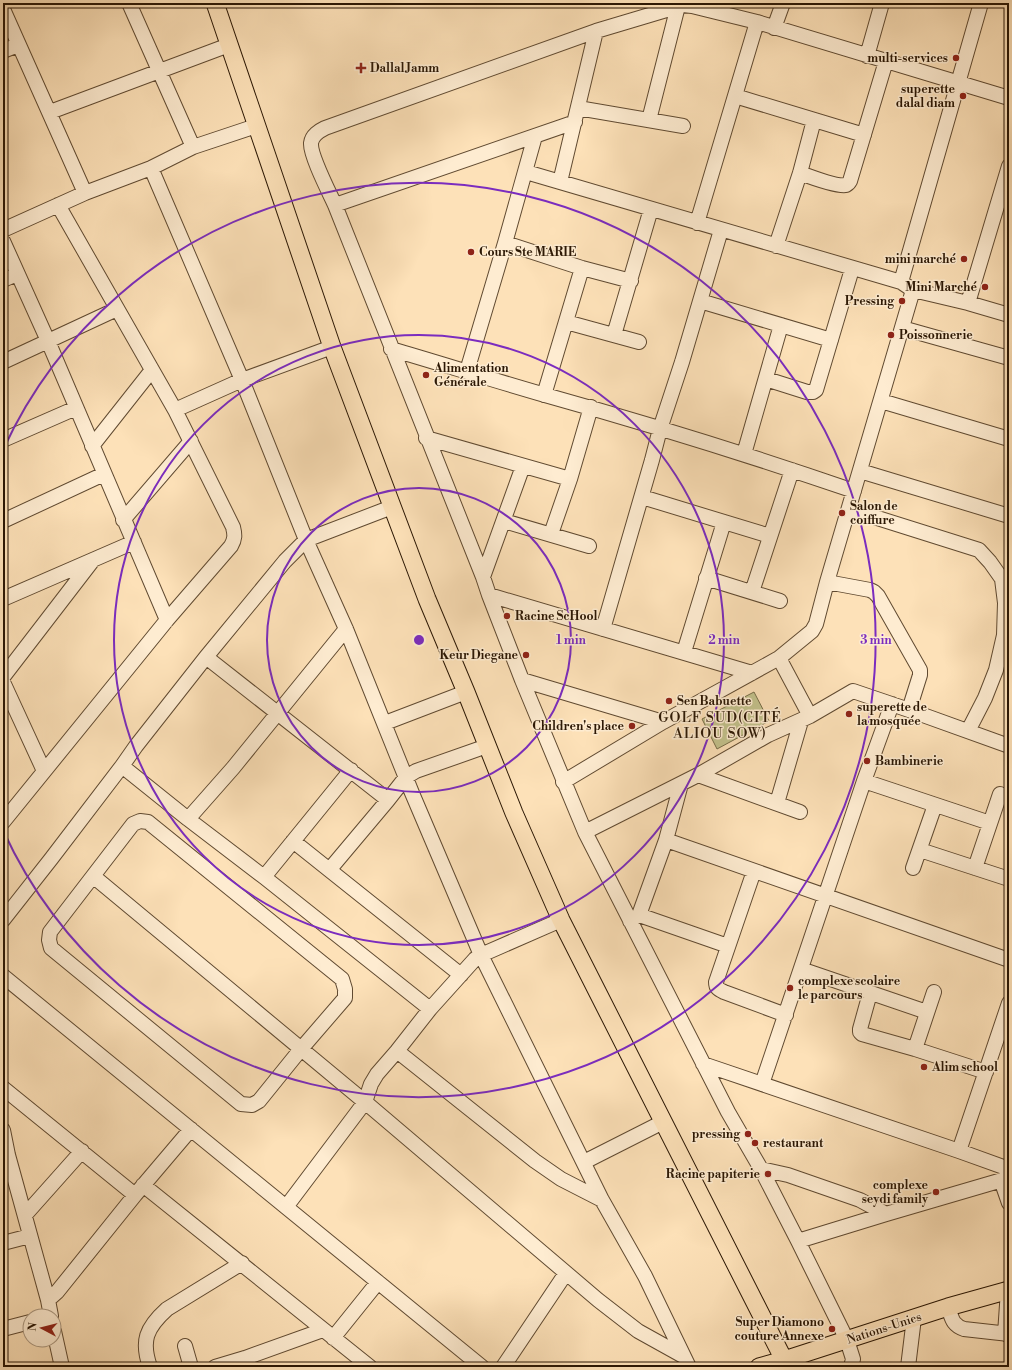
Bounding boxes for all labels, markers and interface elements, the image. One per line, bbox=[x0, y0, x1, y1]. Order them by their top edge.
place label: multi-services bbox=[867, 51, 948, 66]
marker: multi-services bbox=[951, 53, 961, 63]
place label: Dallal Jamm bbox=[370, 61, 439, 76]
marker: Dallal Jamm bbox=[355, 62, 367, 74]
place label: superette dalal diam bbox=[896, 82, 956, 111]
marker: superette dalal diam bbox=[958, 91, 968, 101]
place label: Cours Ste MARIE bbox=[479, 245, 576, 260]
marker: Cours Ste MARIE bbox=[466, 247, 476, 257]
place label: mini marché bbox=[885, 252, 957, 267]
marker: mini marché bbox=[959, 254, 969, 264]
place label: Mini Marché bbox=[905, 280, 978, 295]
marker: Mini Marché bbox=[980, 282, 990, 292]
place label: Pressing bbox=[845, 294, 895, 309]
marker: Pressing bbox=[897, 296, 907, 306]
place label: Poissonnerie bbox=[899, 328, 973, 343]
marker: Poissonnerie bbox=[886, 330, 896, 340]
place label: Alimentation Générale bbox=[433, 361, 509, 390]
marker: Alimentation Générale bbox=[421, 370, 431, 380]
place label: Salon de coiffure bbox=[850, 499, 898, 528]
marker: Salon de coiffure bbox=[837, 508, 847, 518]
place label: Racine ScHool bbox=[515, 609, 598, 624]
marker: Racine ScHool bbox=[502, 611, 512, 621]
centre of rings bbox=[412, 633, 426, 647]
text: 1 min bbox=[556, 633, 587, 648]
text: 2 min bbox=[708, 633, 740, 648]
text: 3 min bbox=[860, 633, 892, 648]
place label: Keur Diegane bbox=[440, 648, 519, 663]
marker: Keur Diegane bbox=[521, 650, 531, 660]
place label: Sen Babuette bbox=[677, 694, 752, 709]
marker: Sen Babuette bbox=[664, 696, 674, 706]
place label: superette de la mosquée bbox=[857, 700, 927, 729]
district label: GOLF SUD(CITÉ ALIOU SOW) bbox=[658, 707, 782, 743]
marker: superette de la mosquée bbox=[844, 709, 854, 719]
place label: Children's place bbox=[532, 719, 625, 734]
marker: Children's place bbox=[627, 721, 637, 731]
place label: Bambinerie bbox=[875, 754, 944, 769]
marker: Bambinerie bbox=[862, 756, 872, 766]
place label: complexe scolaire le parcours bbox=[798, 974, 901, 1003]
marker: complexe scolaire le parcours bbox=[785, 983, 795, 993]
place label: Alim school bbox=[931, 1060, 998, 1075]
marker: Alim school bbox=[919, 1062, 929, 1072]
place label: pressing bbox=[692, 1127, 741, 1142]
marker: pressing bbox=[743, 1129, 753, 1139]
place label: restaurant bbox=[763, 1136, 824, 1151]
marker: restaurant bbox=[750, 1138, 760, 1148]
place label: Racine papiterie bbox=[666, 1167, 761, 1182]
marker: Racine papiterie bbox=[763, 1169, 773, 1179]
place label: complexe seydi family bbox=[862, 1178, 929, 1207]
marker: complexe seydi family bbox=[931, 1187, 941, 1197]
north arrow bbox=[22, 1308, 62, 1348]
street label: Nations-Unies bbox=[845, 1309, 924, 1348]
place label: Super Diamono couture Annexe bbox=[735, 1315, 825, 1344]
text: N bbox=[26, 1321, 41, 1332]
marker: Super Diamono couture Annexe bbox=[827, 1324, 837, 1334]

